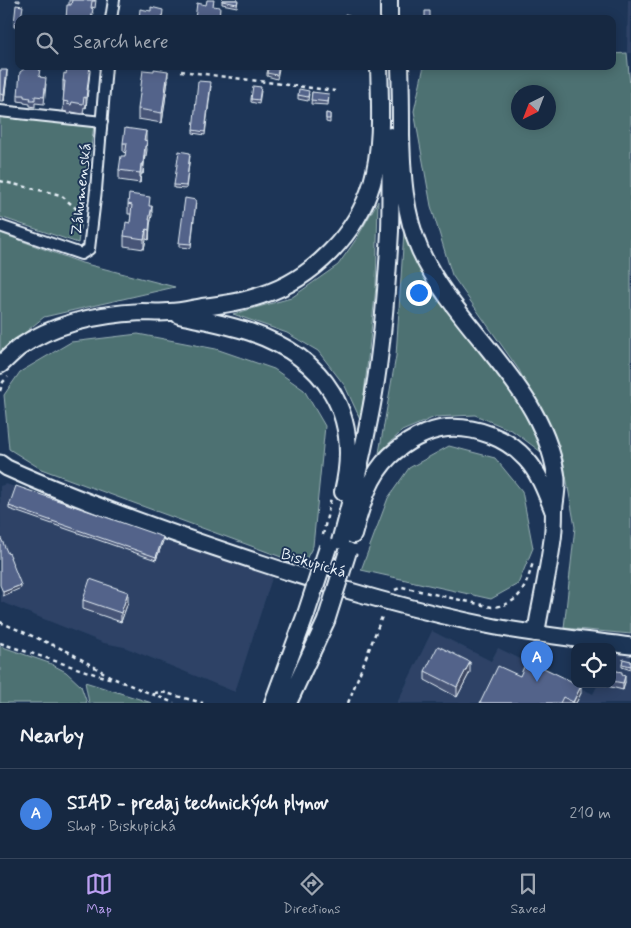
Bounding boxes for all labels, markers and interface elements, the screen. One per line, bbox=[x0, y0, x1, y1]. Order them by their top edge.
search box bbox=[15, 15, 616, 70]
icon: search bbox=[33, 29, 61, 57]
text: Search here bbox=[73, 30, 169, 55]
north arrow bbox=[511, 85, 556, 130]
street label: Záhumenská bbox=[66, 142, 97, 236]
your location bbox=[406, 280, 432, 306]
street label: Biskupická bbox=[278, 544, 349, 583]
pin: A bbox=[521, 641, 553, 682]
map controls bbox=[571, 643, 616, 688]
button: locate bbox=[571, 643, 616, 688]
text: Nearby bbox=[20, 722, 84, 750]
text: SIAD - predaj technických plynov bbox=[67, 791, 329, 816]
text: A bbox=[31, 803, 41, 824]
text: 210 m bbox=[570, 803, 611, 824]
text: Shop · Biskupická bbox=[67, 816, 176, 837]
tab: Map bbox=[85, 870, 113, 918]
tab: Directions bbox=[283, 870, 341, 918]
tab: Saved bbox=[511, 870, 546, 918]

